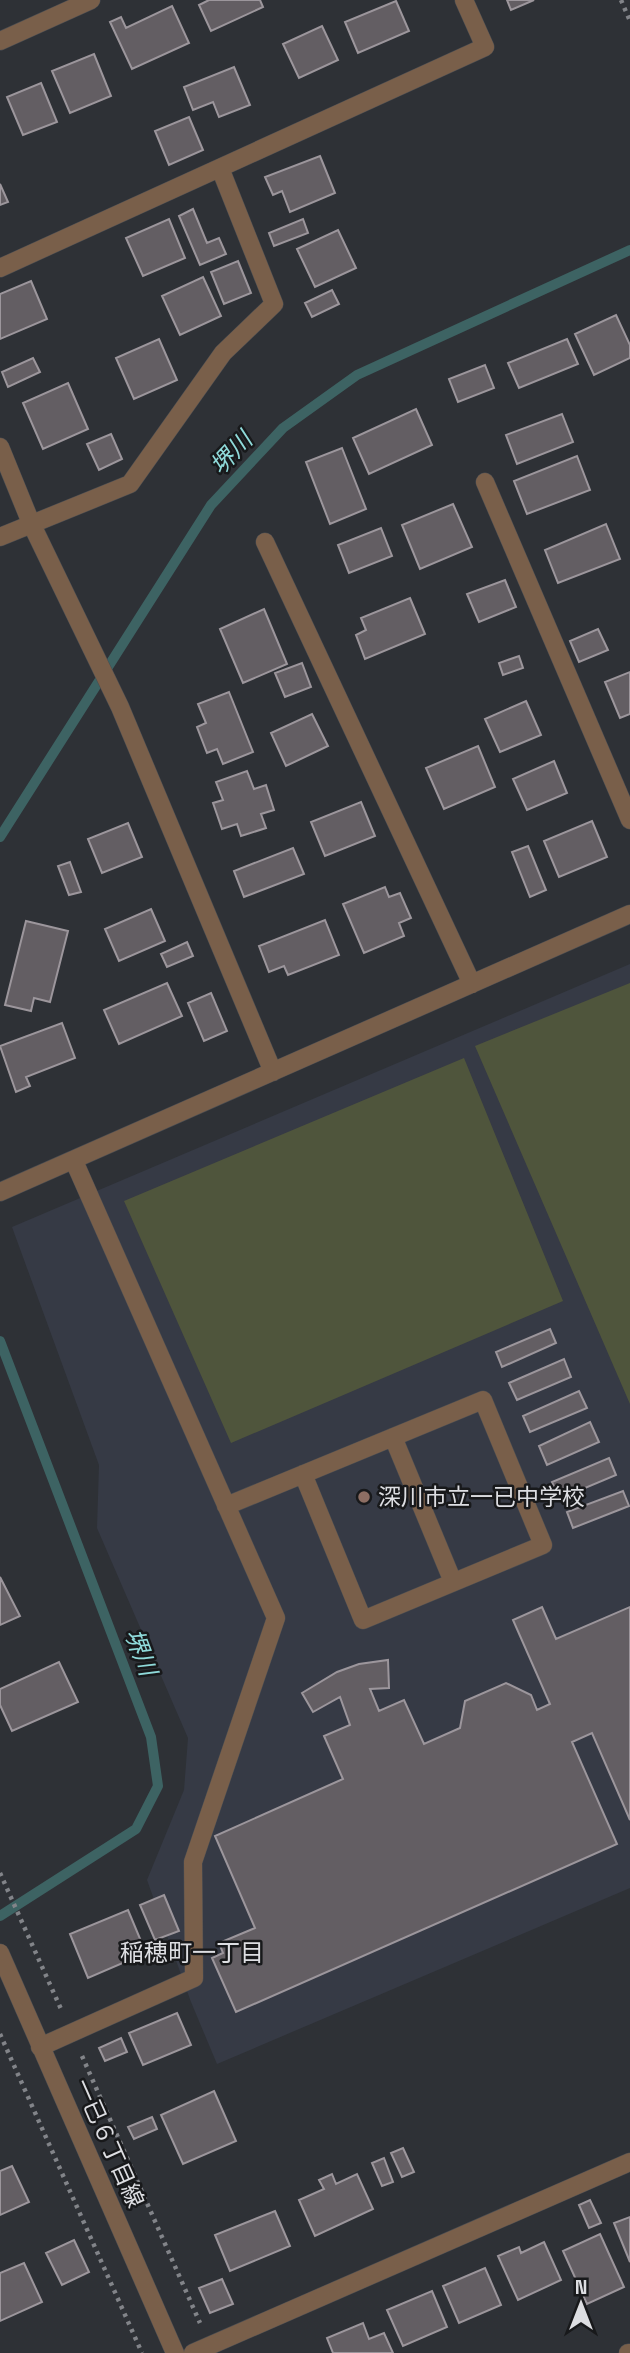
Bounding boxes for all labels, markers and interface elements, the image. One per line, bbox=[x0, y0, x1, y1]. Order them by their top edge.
water label: 堺川 bbox=[203, 423, 261, 481]
place label: 深川市立一已中学校 bbox=[378, 1482, 585, 1512]
marker: 深川市立一已中学校 bbox=[356, 1489, 372, 1505]
water label: 堺川 bbox=[118, 1624, 165, 1683]
district label: 稲穂町一丁目 bbox=[120, 1937, 264, 1968]
street label: 一已６丁目線 bbox=[67, 2074, 151, 2212]
north arrow bbox=[546, 2269, 616, 2339]
text: N bbox=[575, 2275, 587, 2300]

